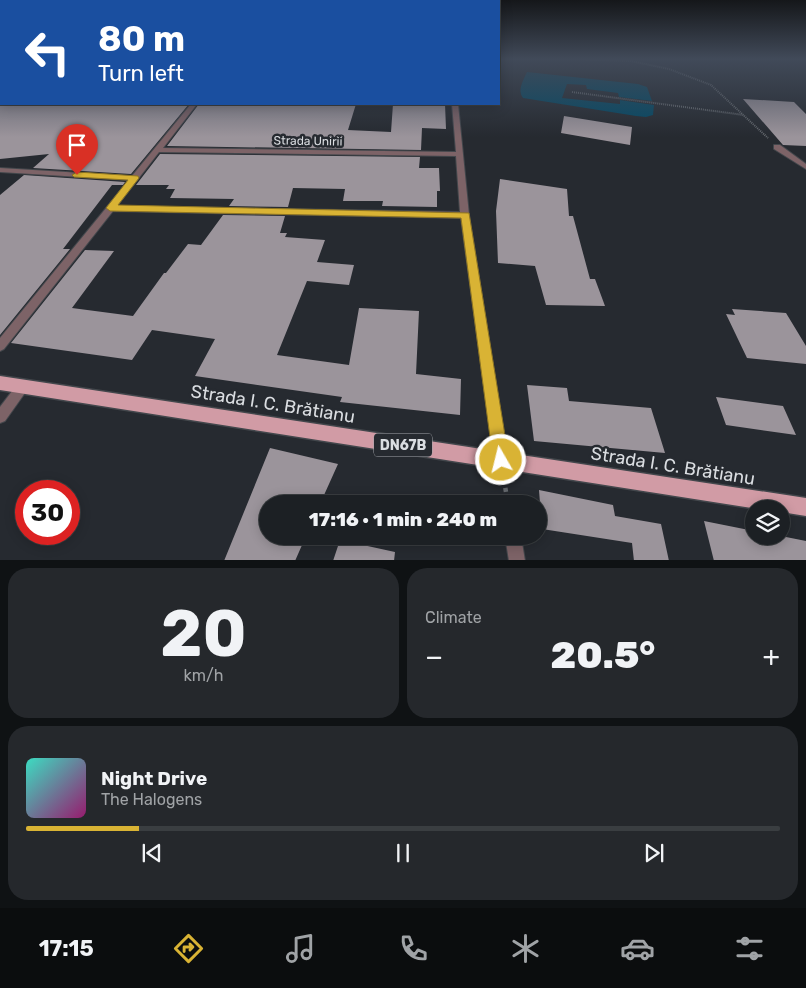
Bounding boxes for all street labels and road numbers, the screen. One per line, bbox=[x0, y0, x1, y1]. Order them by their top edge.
street label: Strada Unirii bbox=[273, 133, 343, 149]
street label: Strada I. C. Brătianu bbox=[189, 380, 357, 428]
road number: DN67B bbox=[374, 434, 432, 456]
street label: Strada I. C. Brătianu bbox=[589, 442, 757, 490]

